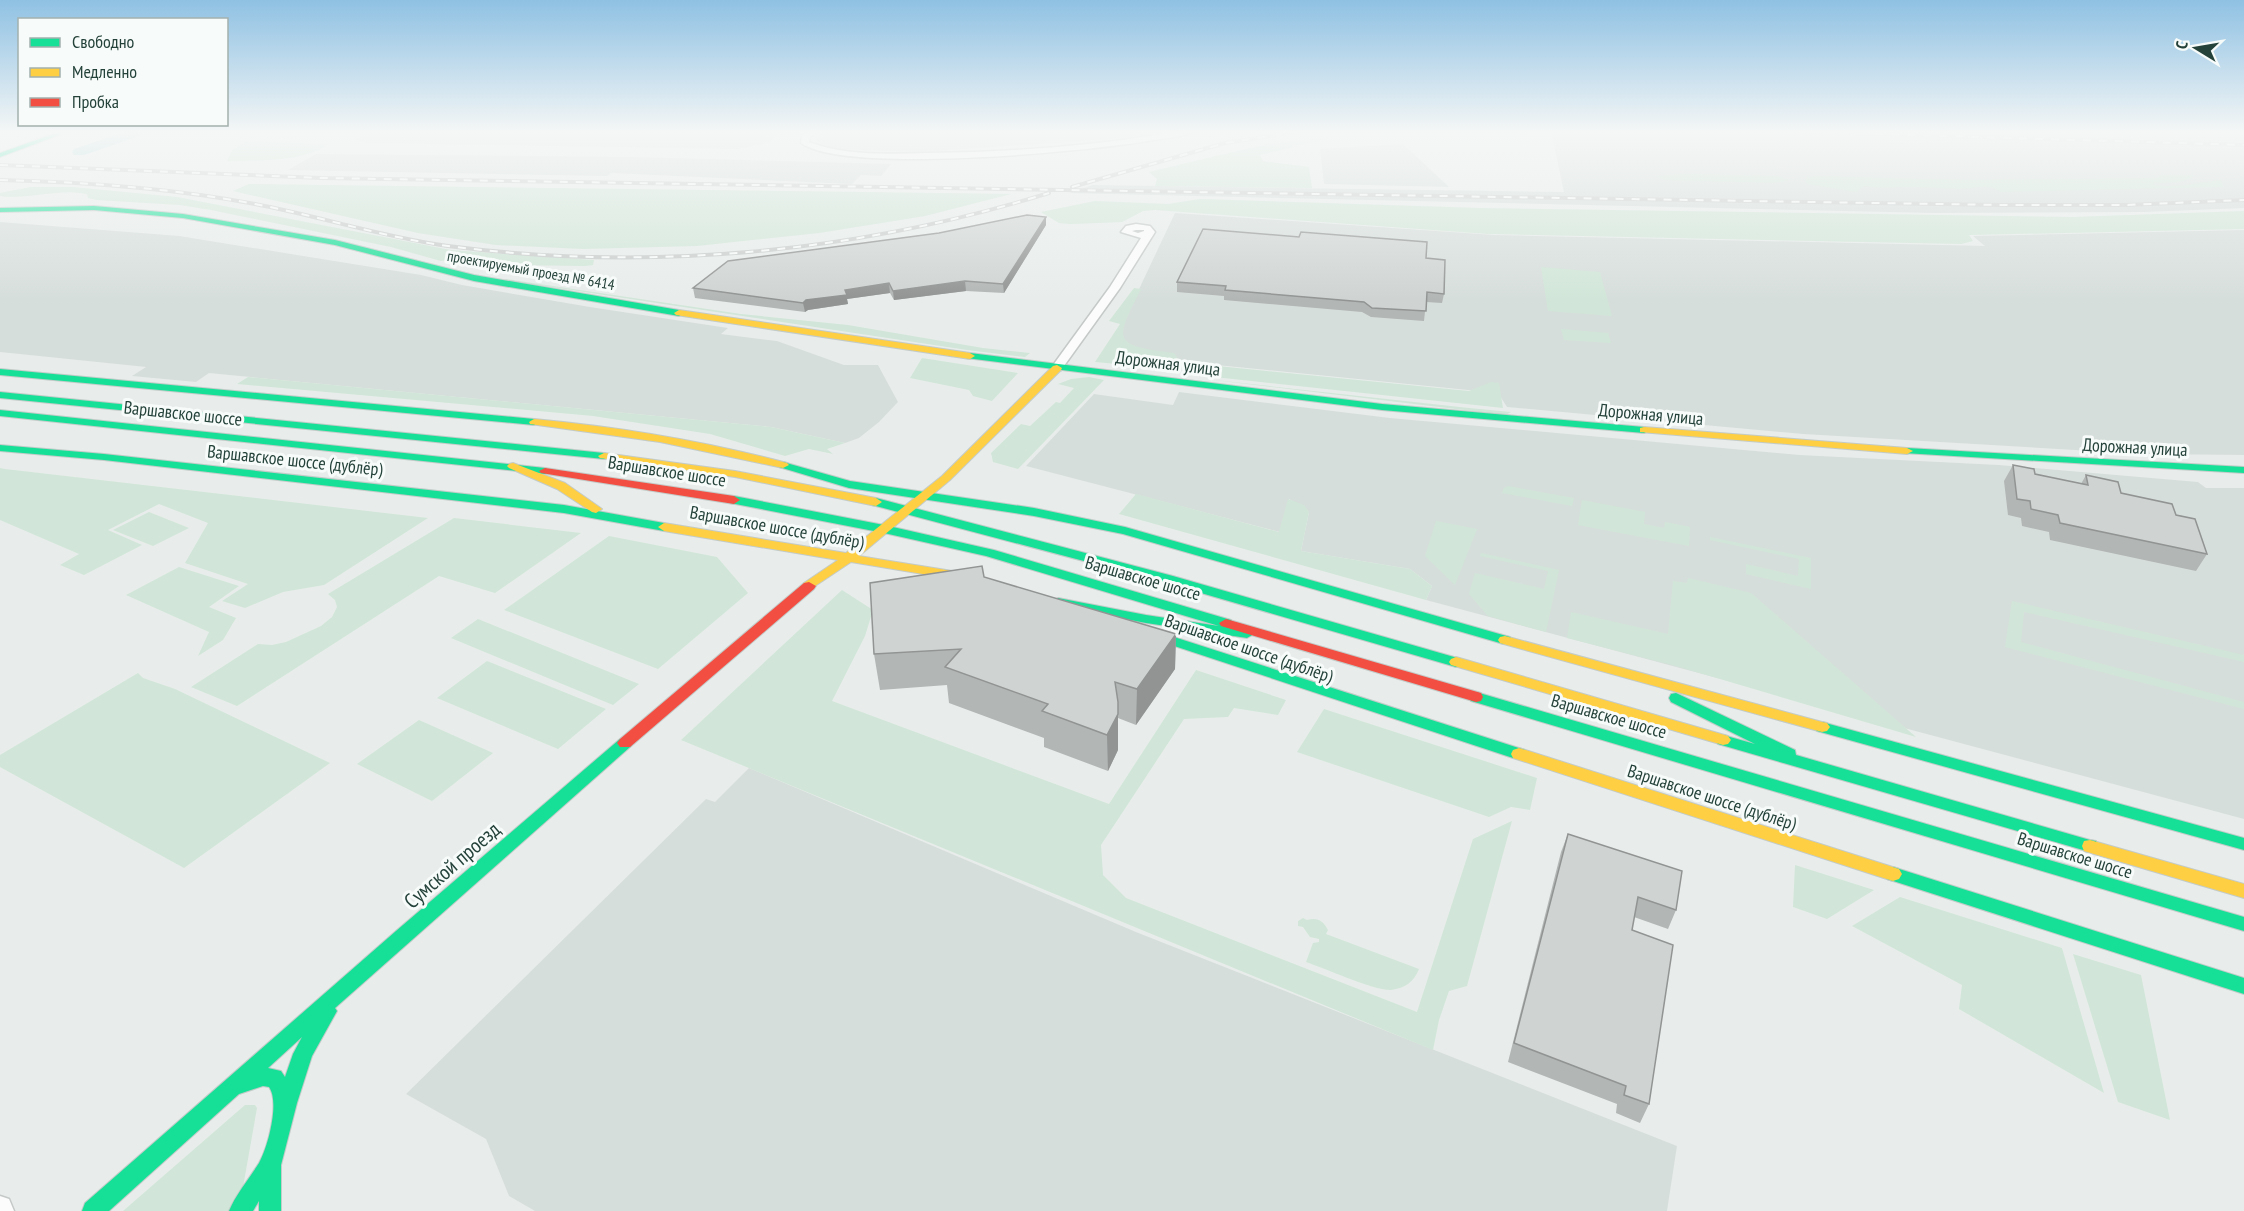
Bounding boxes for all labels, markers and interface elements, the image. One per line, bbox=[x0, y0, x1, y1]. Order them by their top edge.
legend bbox=[18, 18, 228, 126]
north arrow bbox=[2166, 18, 2226, 78]
text: Свободно bbox=[72, 30, 135, 53]
text: С bbox=[2171, 39, 2192, 51]
text: Медленно bbox=[72, 60, 137, 83]
text: Пробка bbox=[72, 90, 119, 113]
street label: проектируемый проезд № 6414 bbox=[446, 246, 617, 294]
street label: Дорожная улица bbox=[1114, 345, 1222, 381]
street label: Варшавское шоссе bbox=[123, 395, 243, 431]
street label: Дорожная улица bbox=[1598, 398, 1704, 430]
street label: Дорожная улица bbox=[2082, 433, 2188, 461]
street label: Варшавское шоссе (дублёр) bbox=[206, 439, 385, 481]
street label: Варшавское шоссе bbox=[606, 450, 728, 492]
street label: Варшавское шоссе (дублёр) bbox=[688, 500, 867, 554]
street label: Варшавское шоссе bbox=[1083, 551, 1203, 605]
street label: Варшавское шоссе (дублёр) bbox=[1162, 608, 1337, 688]
street label: Варшавское шоссе bbox=[1549, 689, 1669, 743]
street label: Варшавское шоссе (дублёр) bbox=[1625, 759, 1800, 835]
street label: Сумской проезд bbox=[398, 816, 506, 914]
street label: Варшавское шоссе bbox=[2015, 827, 2135, 883]

